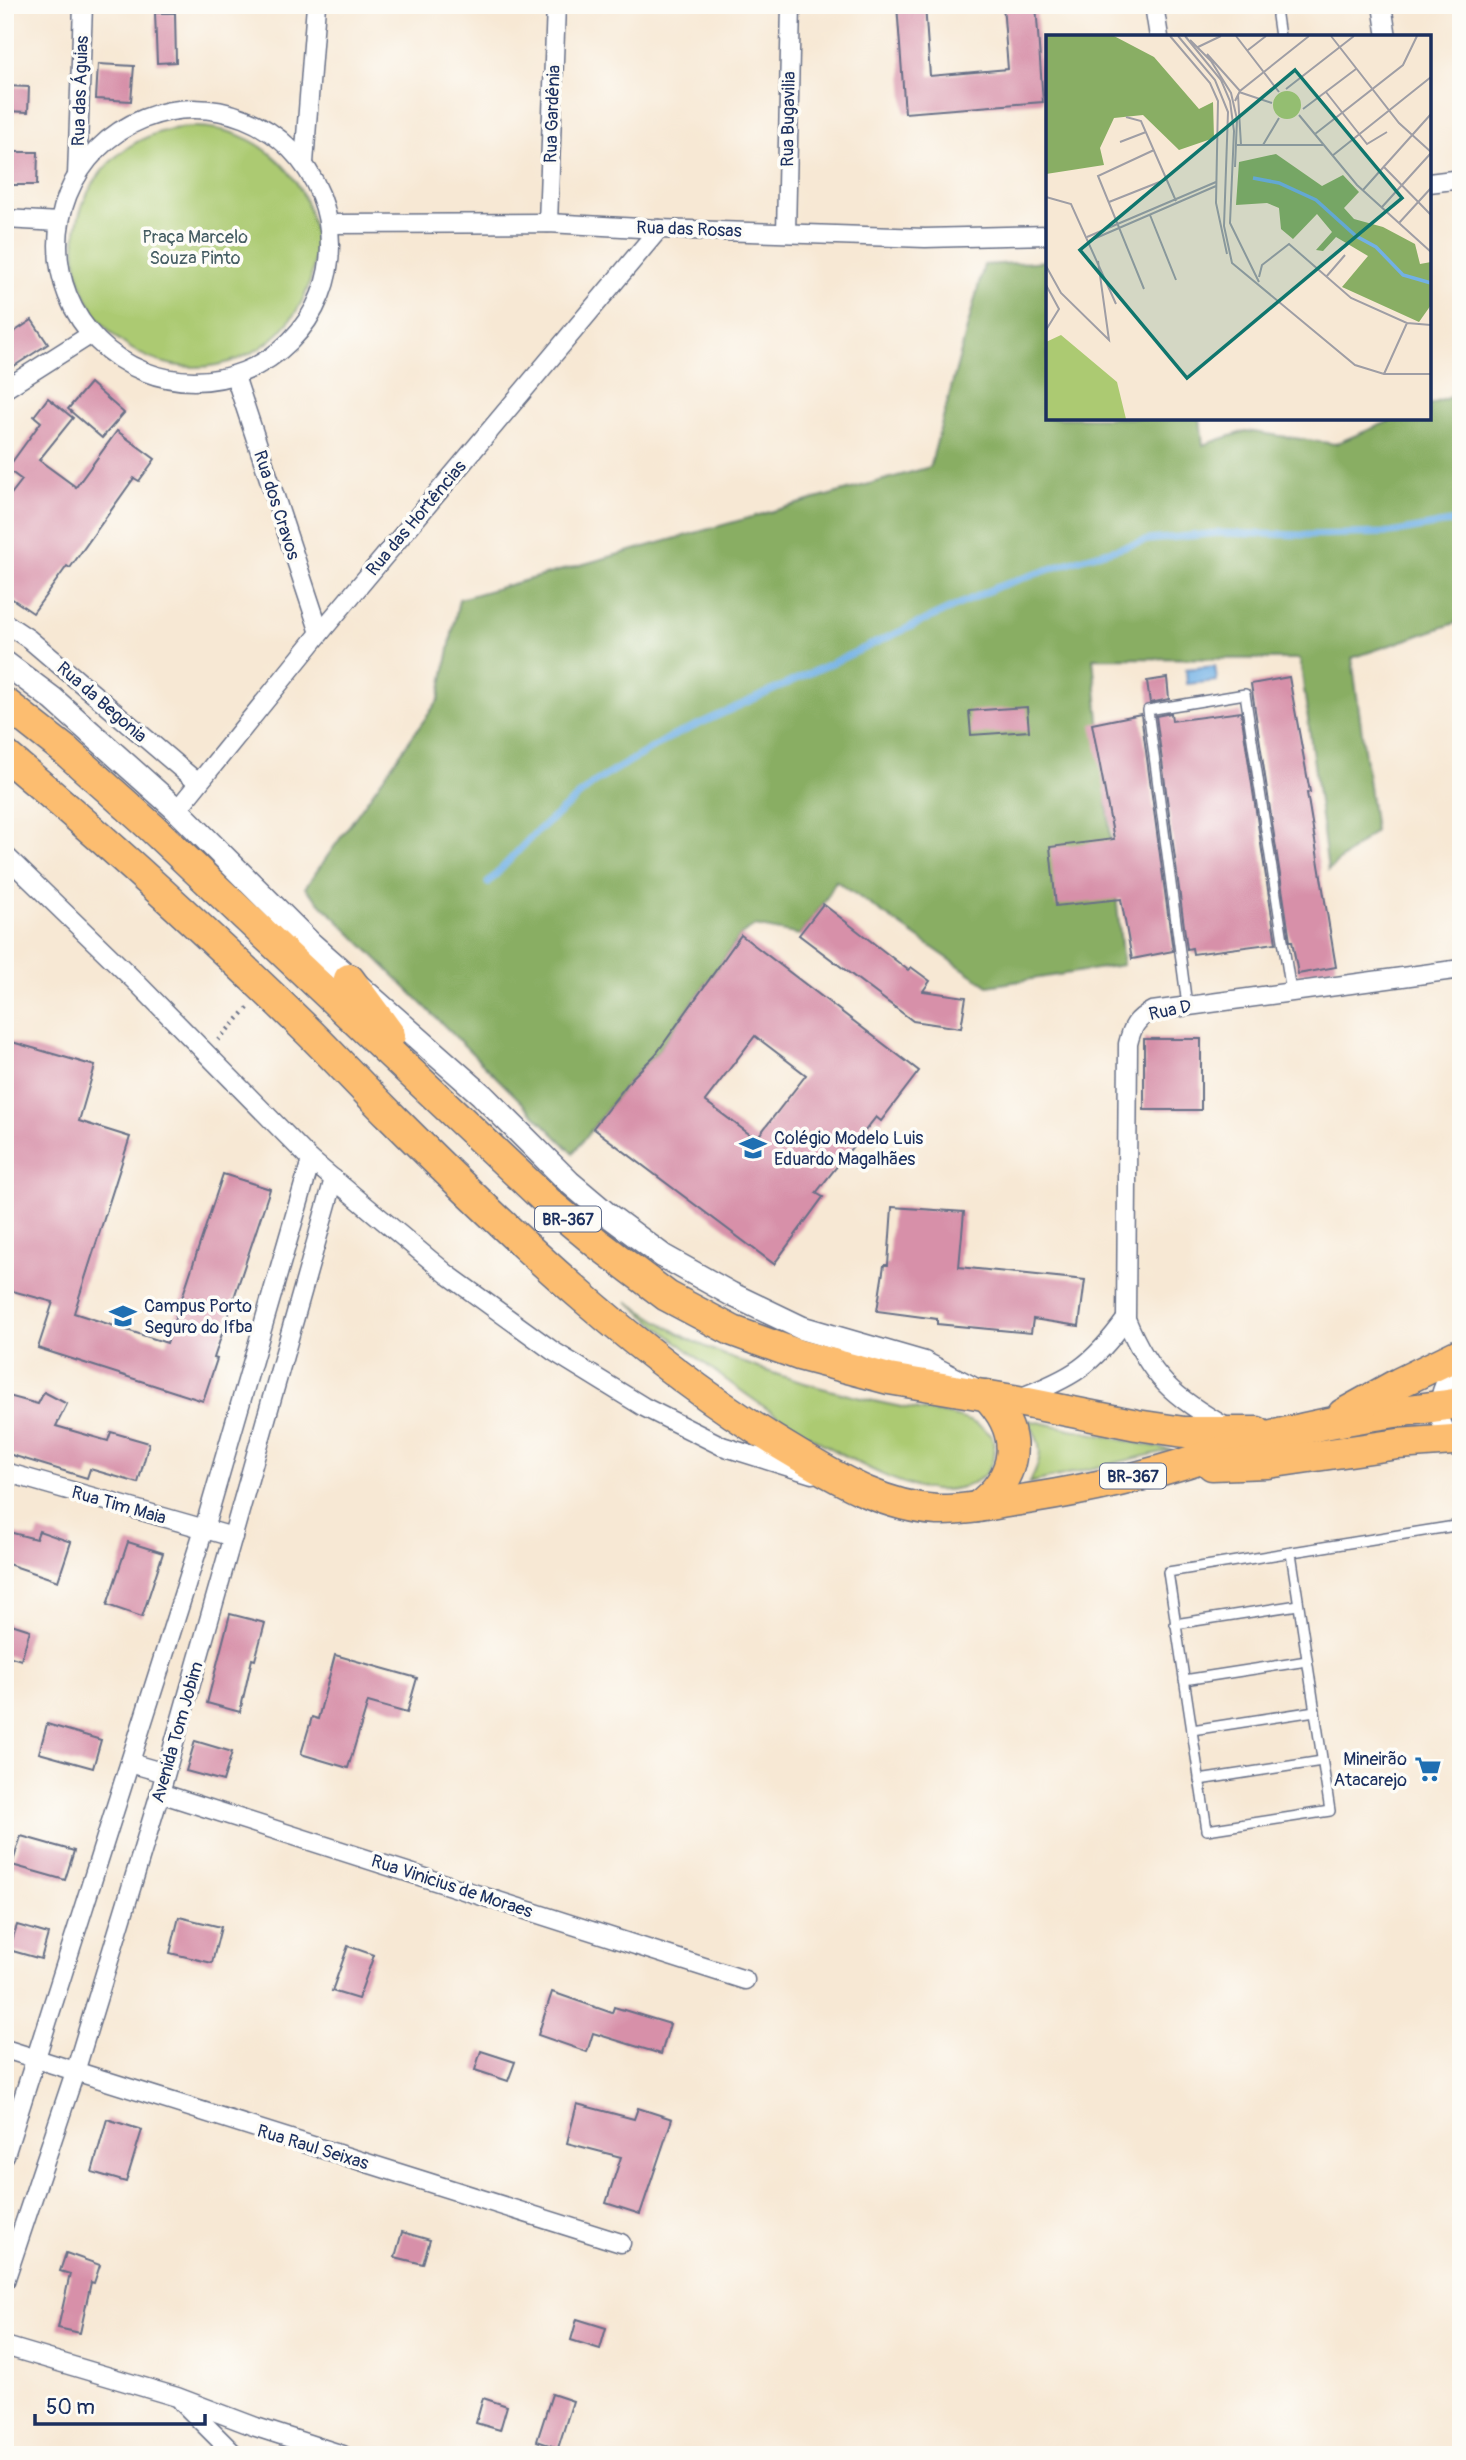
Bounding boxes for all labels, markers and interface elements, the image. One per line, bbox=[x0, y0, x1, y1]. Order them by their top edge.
street label: Rua das Águias bbox=[67, 35, 94, 147]
inset map bbox=[1046, 35, 1431, 420]
street label: Rua Gardênia bbox=[539, 64, 566, 164]
street label: Rua Bugavilia bbox=[776, 71, 801, 167]
street label: Rua das Rosas bbox=[636, 216, 742, 243]
park label: Praça Marcelo Souza Pinto bbox=[142, 226, 248, 270]
street label: Rua dos Cravos bbox=[248, 448, 305, 563]
street label: Rua das Hortências bbox=[361, 456, 472, 581]
street label: Rua da Begonia bbox=[52, 657, 152, 748]
street label: Rua D bbox=[1147, 995, 1194, 1026]
place label: Colégio Modelo Luis Eduardo Magalhães bbox=[774, 1127, 923, 1171]
school or university icon: Colégio Modelo Luis Eduardo Magalhães bbox=[738, 1133, 768, 1163]
road number: BR-367 bbox=[535, 1206, 601, 1232]
place label: Campus Porto Seguro do Ifba bbox=[144, 1295, 253, 1339]
school or university icon: Campus Porto Seguro do Ifba bbox=[108, 1301, 138, 1331]
road number: BR-367 bbox=[1100, 1464, 1166, 1488]
street label: Rua Tim Maia bbox=[69, 1481, 169, 1530]
street label: Avenida Tom Jobim bbox=[146, 1659, 209, 1805]
place label: Mineirão Atacarejo bbox=[1333, 1748, 1407, 1792]
supermarket icon: Mineirão Atacarejo bbox=[1413, 1754, 1443, 1784]
street label: Rua Vinicius de Moraes bbox=[368, 1850, 535, 1923]
street label: Rua Raul Seixas bbox=[254, 2120, 371, 2175]
scale bar bbox=[35, 2383, 205, 2427]
text: 50 m bbox=[46, 2394, 95, 2421]

